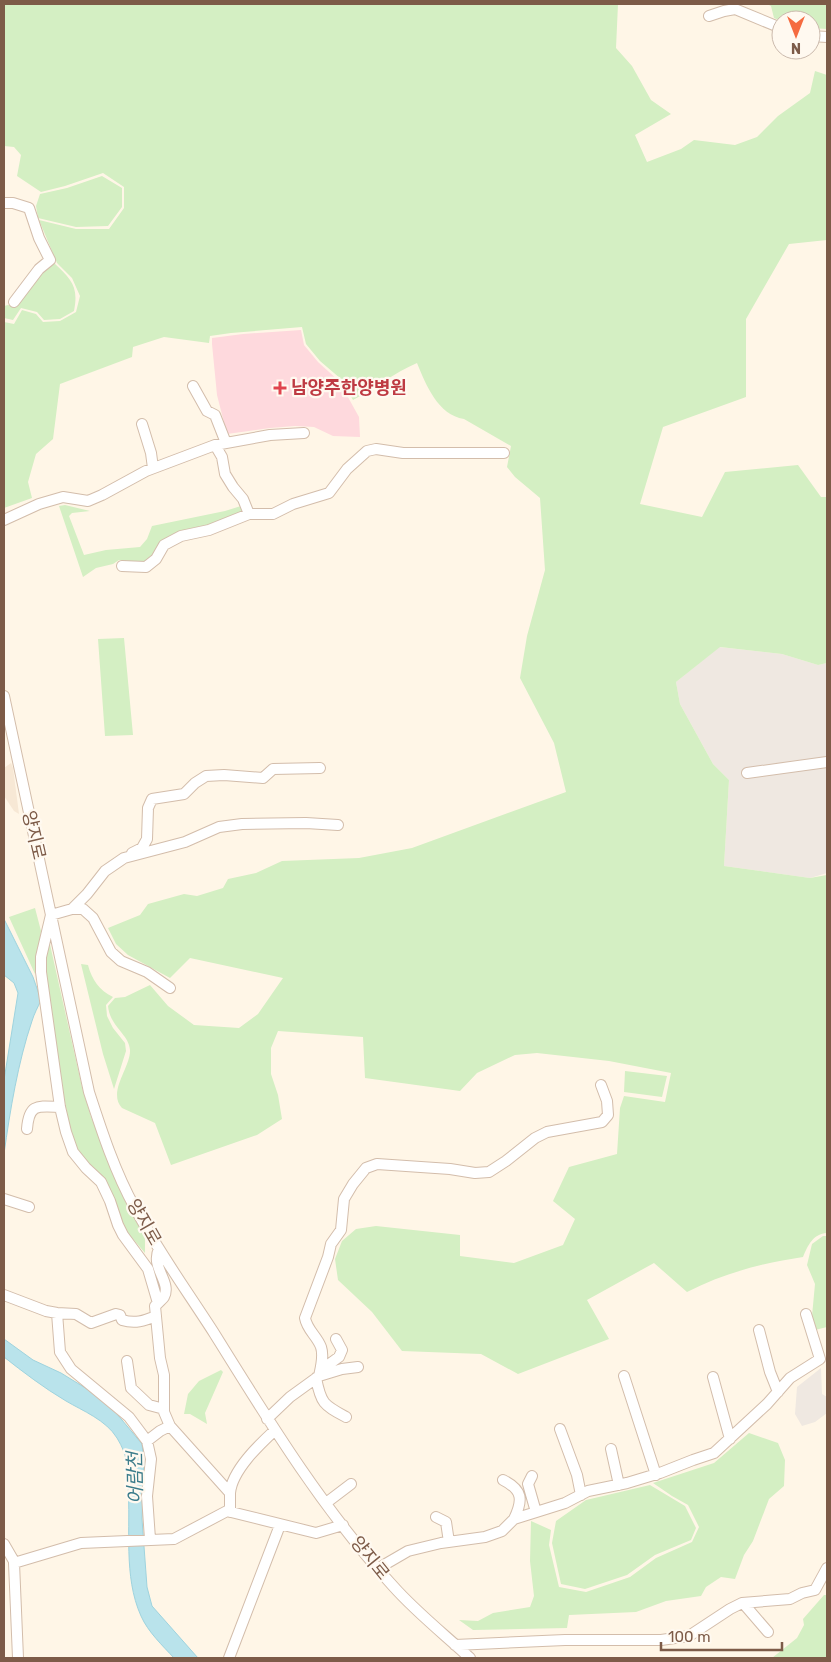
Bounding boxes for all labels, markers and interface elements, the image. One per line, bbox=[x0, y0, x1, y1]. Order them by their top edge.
north arrow bbox=[771, 10, 821, 60]
text: N bbox=[791, 39, 801, 56]
place label: 남양주한양병원 bbox=[291, 377, 407, 399]
marker: 남양주한양병원 bbox=[273, 381, 287, 395]
street label: 양지로 bbox=[18, 808, 50, 862]
street label: 양지로 bbox=[122, 1195, 166, 1249]
water label: 어람천 bbox=[123, 1450, 147, 1504]
street label: 양지로 bbox=[346, 1532, 394, 1584]
scale bar bbox=[661, 1620, 782, 1652]
text: 100 m bbox=[668, 1628, 710, 1646]

